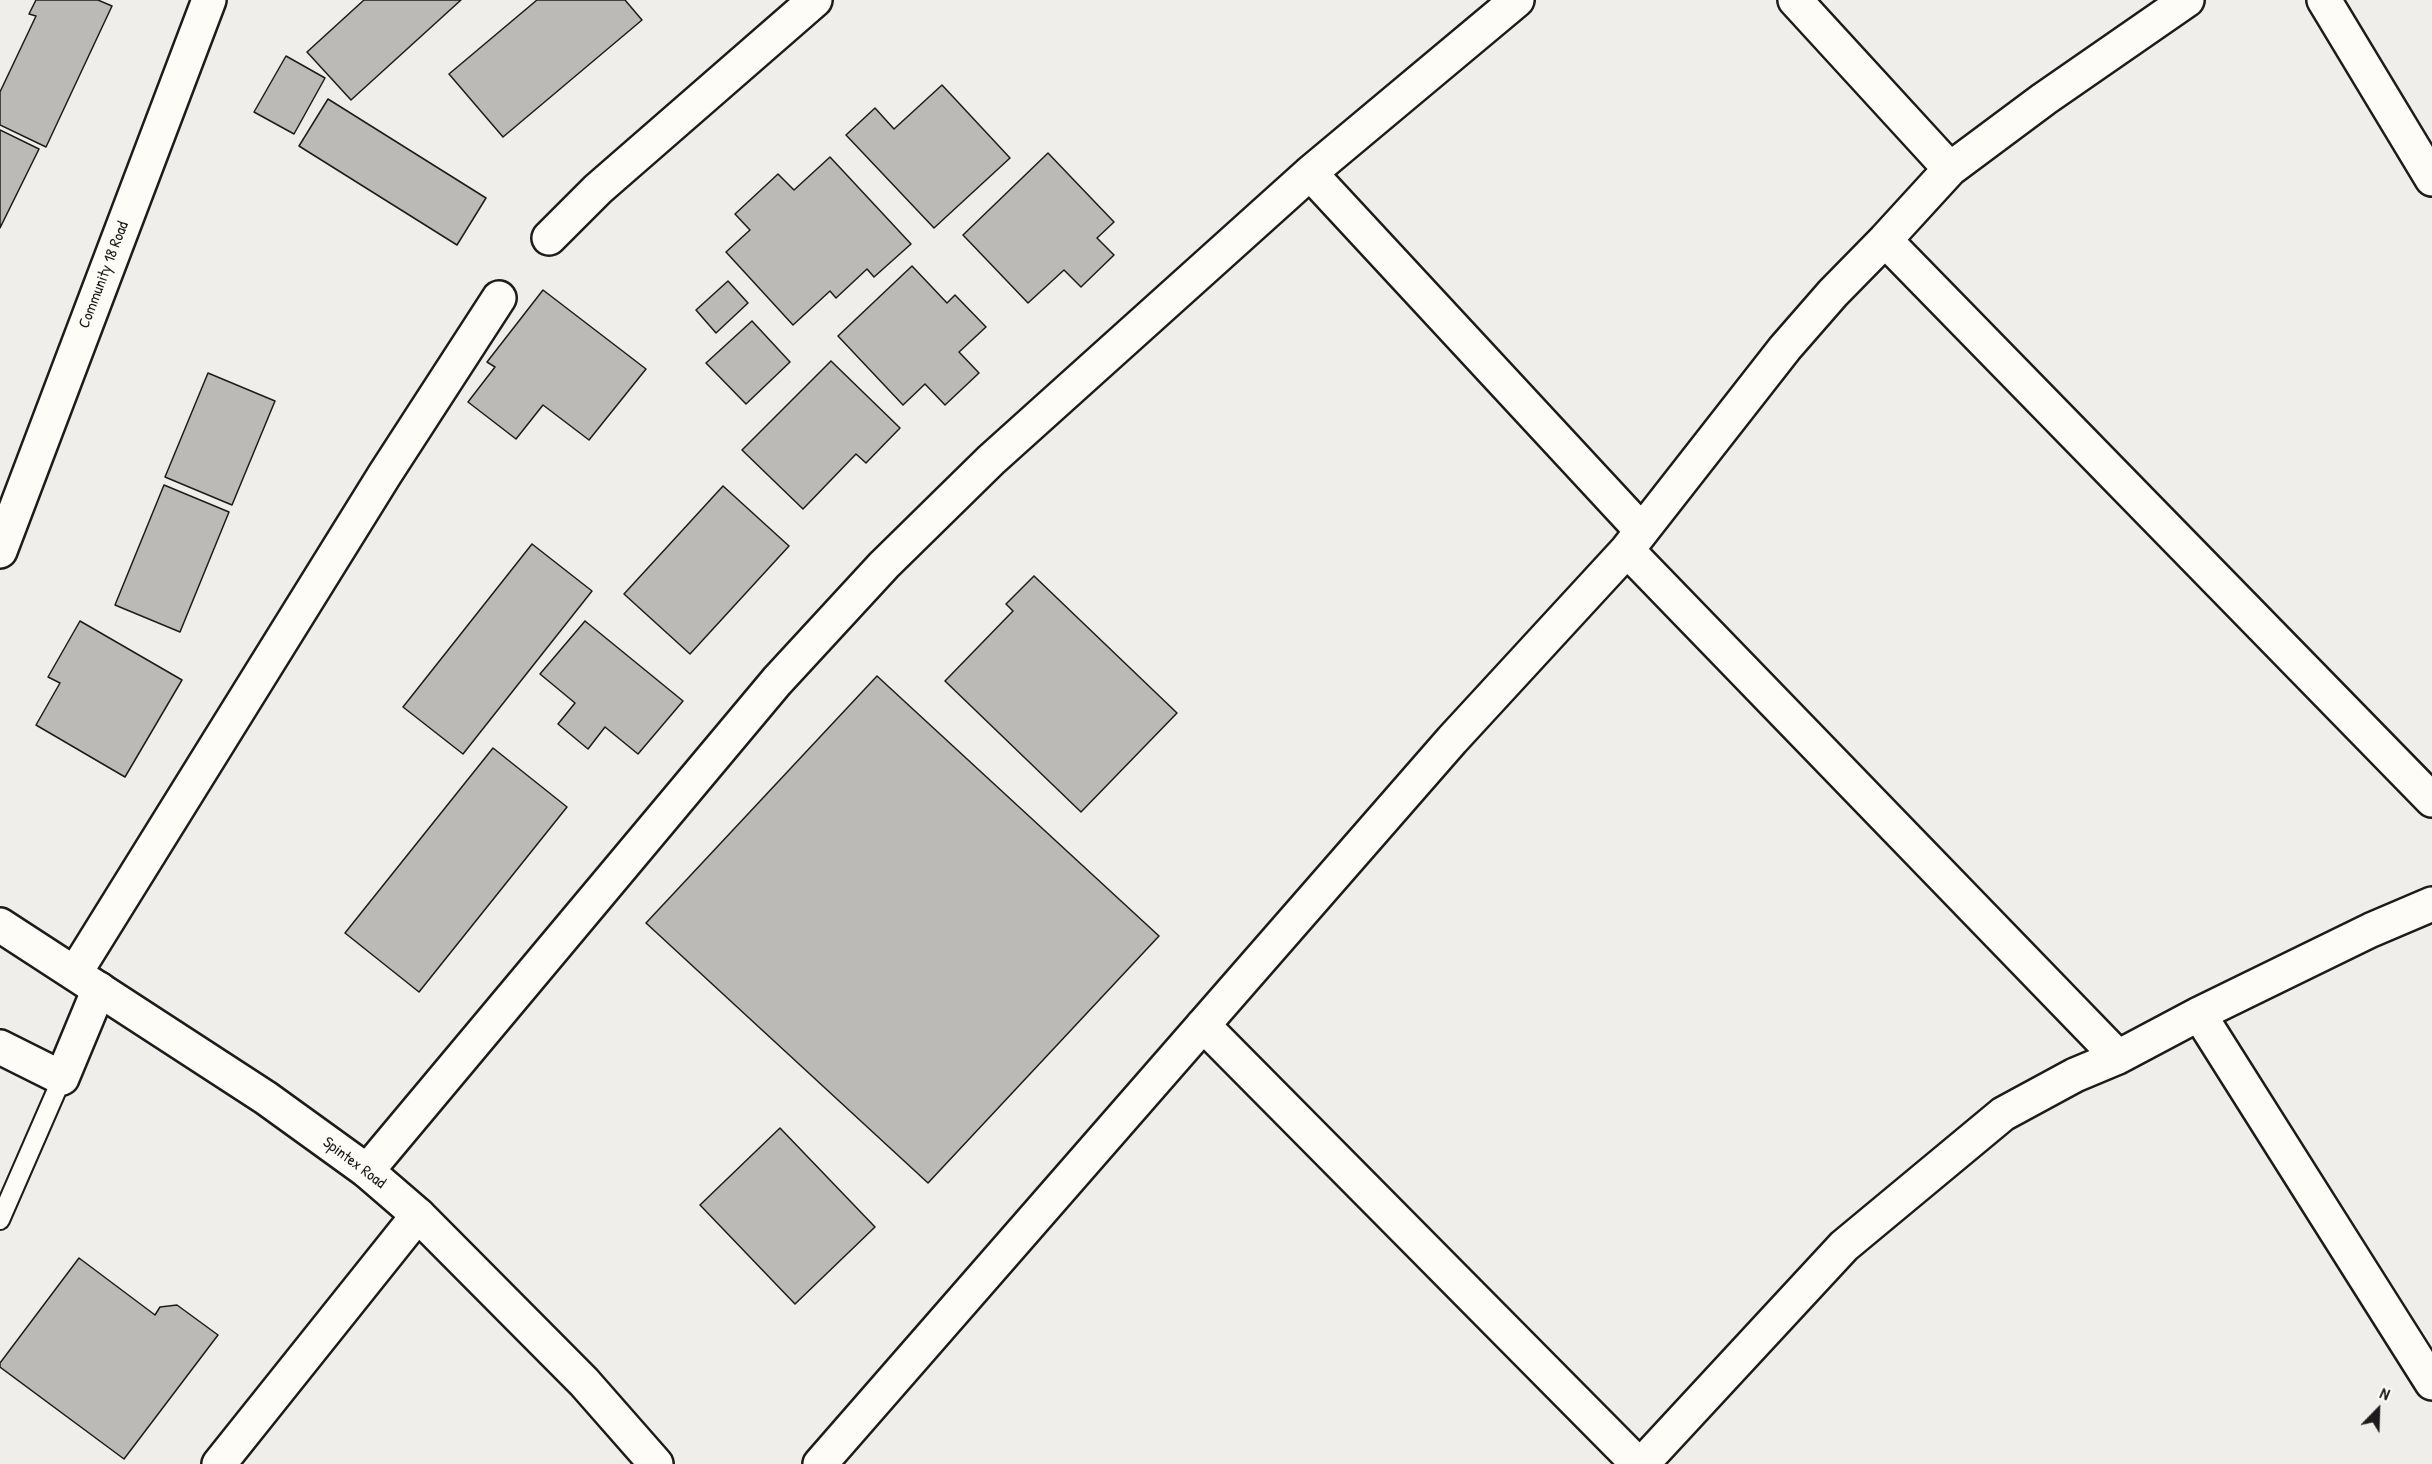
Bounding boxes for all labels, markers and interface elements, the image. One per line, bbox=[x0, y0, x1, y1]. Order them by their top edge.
street label: Community 18 Road bbox=[75, 219, 133, 331]
street label: Spintex Road bbox=[319, 1133, 389, 1193]
north arrow bbox=[2348, 1380, 2408, 1440]
text: N bbox=[2377, 1382, 2393, 1405]

